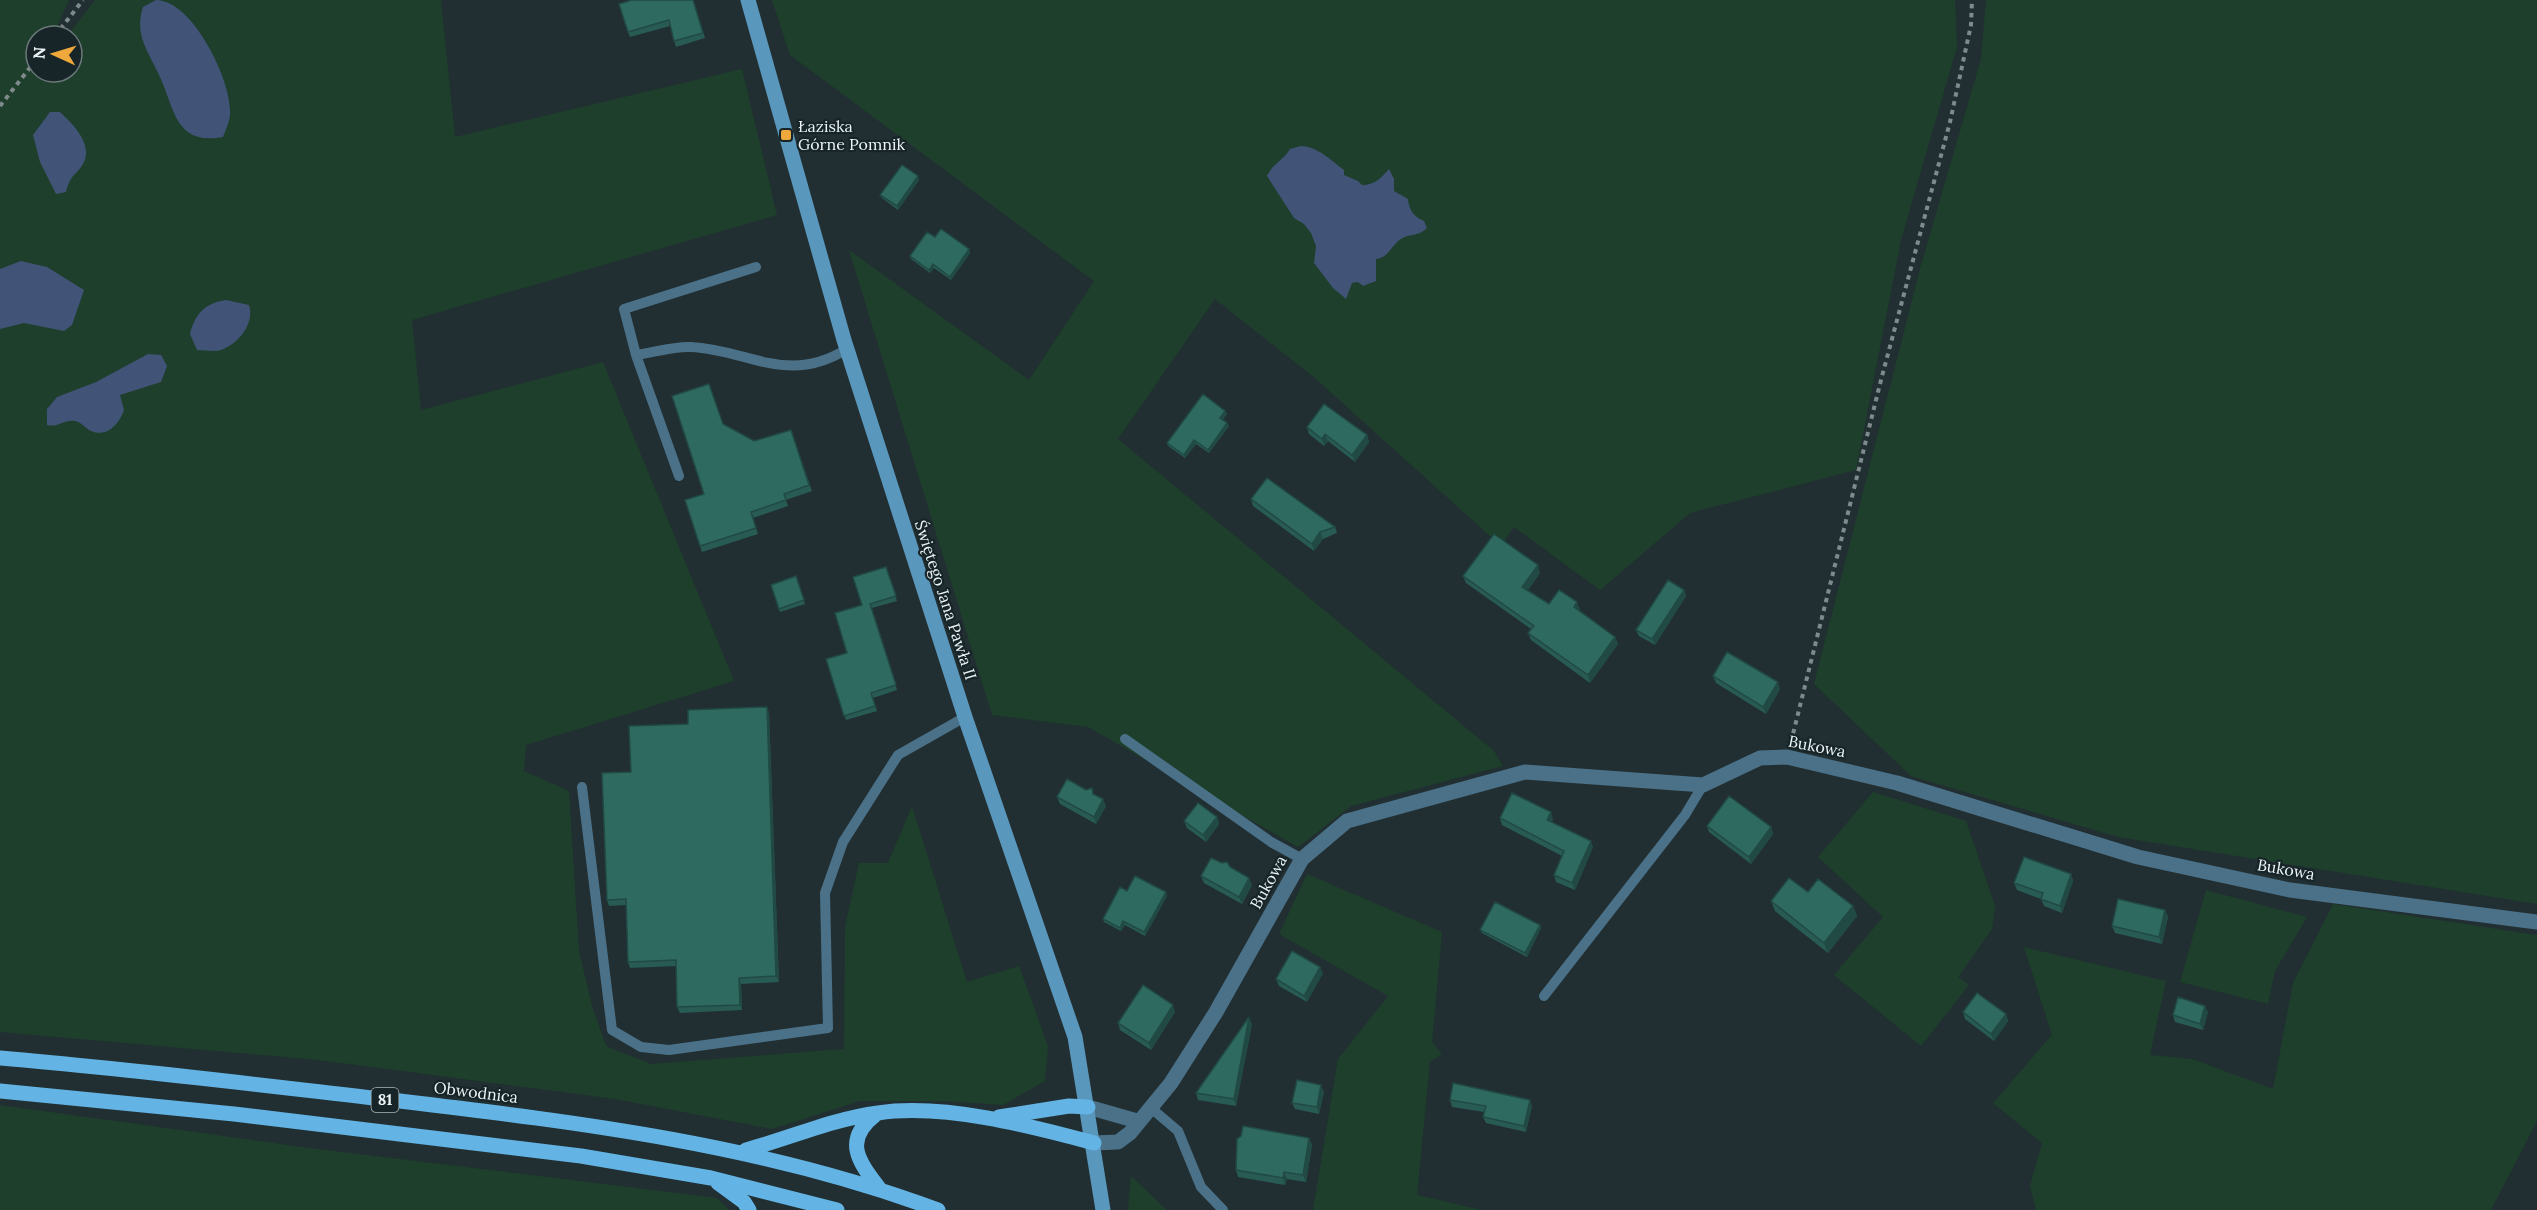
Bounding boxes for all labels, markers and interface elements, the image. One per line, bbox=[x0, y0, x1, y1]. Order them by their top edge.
north arrow bbox=[24, 24, 84, 84]
text: N bbox=[29, 46, 49, 60]
place label: Łaziska Górne Pomnik bbox=[798, 116, 905, 154]
marker: Łaziska Górne Pomnik bbox=[779, 128, 793, 142]
street label: Świętego Jana Pawła II bbox=[911, 518, 981, 682]
street label: Bukowa bbox=[1787, 731, 1847, 761]
street label: Bukowa bbox=[1245, 852, 1291, 912]
street label: Bukowa bbox=[2256, 854, 2316, 884]
street label: Obwodnica bbox=[433, 1077, 519, 1107]
road number: 81 bbox=[372, 1088, 398, 1112]

